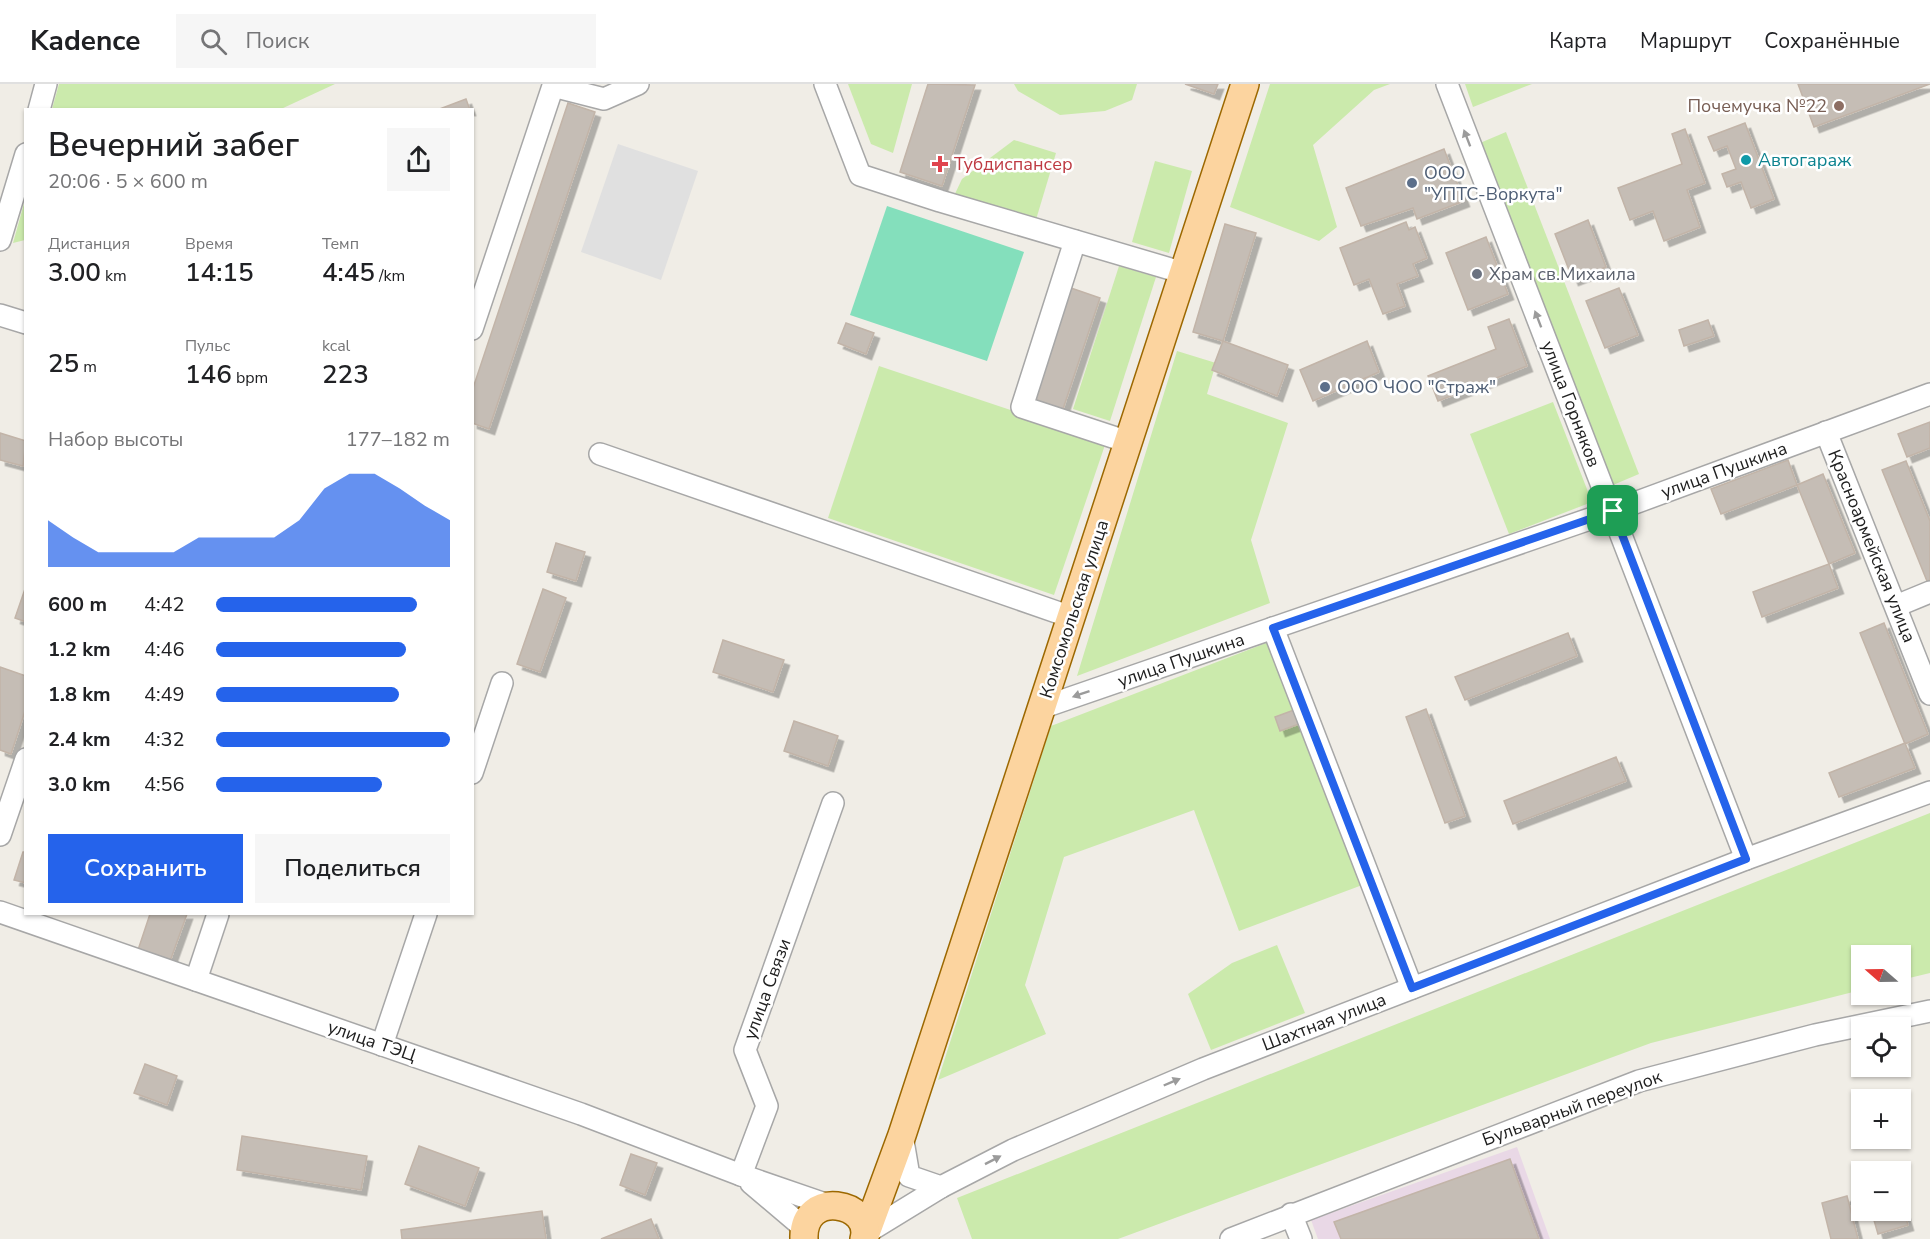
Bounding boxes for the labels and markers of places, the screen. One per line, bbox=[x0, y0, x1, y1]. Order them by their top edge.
place label: Почемучка №22 bbox=[1687, 94, 1827, 118]
marker: Почемучка №22 bbox=[1832, 99, 1846, 113]
place label: Автогараж bbox=[1758, 148, 1852, 172]
place label: Тубдиспансер bbox=[954, 152, 1073, 176]
marker: Автогараж bbox=[1739, 153, 1753, 167]
marker: Тубдиспансер bbox=[931, 155, 949, 173]
place label: ООО "УПТС-Воркута" bbox=[1424, 161, 1562, 206]
marker: ООО "УПТС-Воркута" bbox=[1405, 176, 1419, 190]
place label: Храм св.Михаила bbox=[1489, 262, 1636, 286]
marker: Храм св.Михаила bbox=[1470, 267, 1484, 281]
place label: ООО ЧОО "Страж" bbox=[1337, 375, 1496, 399]
marker: ООО ЧОО "Страж" bbox=[1318, 380, 1332, 394]
pin bbox=[1587, 485, 1638, 536]

